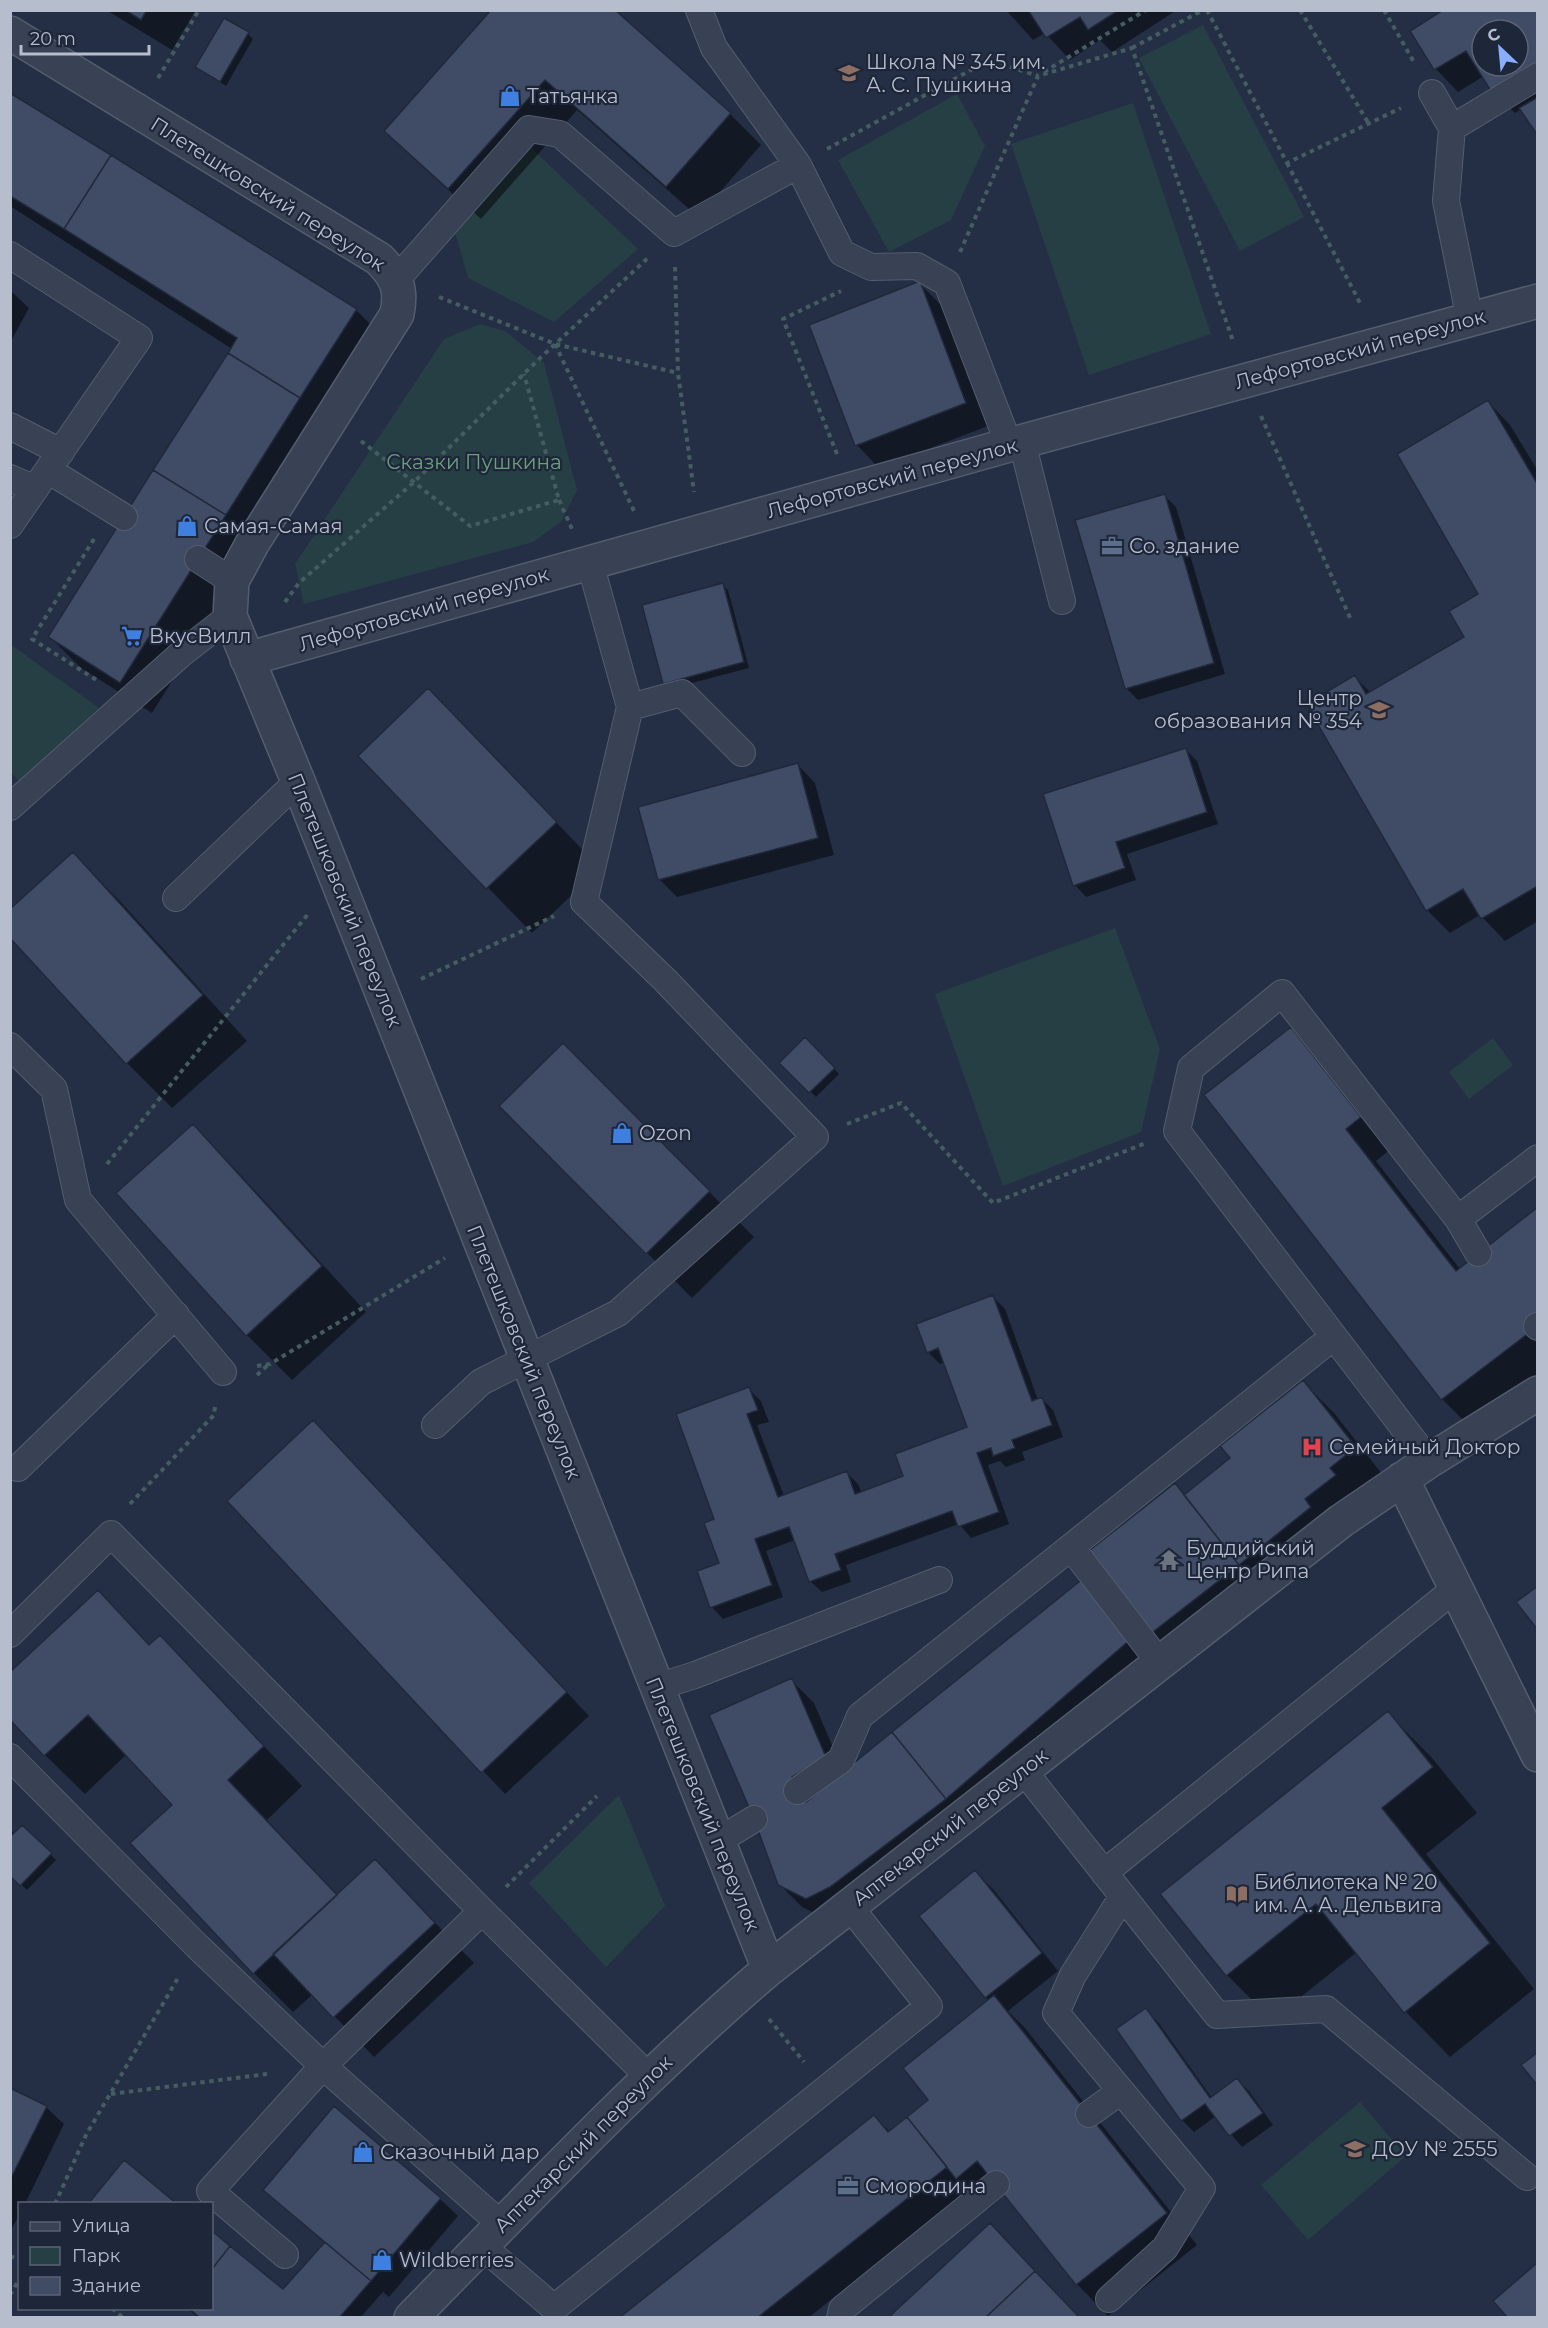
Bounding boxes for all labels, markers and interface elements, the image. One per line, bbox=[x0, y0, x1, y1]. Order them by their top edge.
scale bar bbox=[21, 18, 148, 56]
north arrow bbox=[1470, 18, 1530, 78]
text: С bbox=[1484, 24, 1503, 46]
text: 20 m bbox=[30, 28, 76, 50]
place label: Школа № 345 им. А. С. Пушкина bbox=[866, 50, 1045, 97]
school or university icon: Школа № 345 им. А. С. Пушкина bbox=[837, 61, 861, 85]
shop icon: Татьянка bbox=[498, 84, 522, 108]
place label: Татьянка bbox=[527, 84, 619, 108]
street label: Плетешковский переулок bbox=[146, 112, 390, 276]
street label: Лефортовский переулок bbox=[1232, 304, 1488, 394]
street label: Лефортовский переулок bbox=[764, 433, 1020, 523]
park label: Сказки Пушкина bbox=[386, 450, 562, 474]
shop icon: Самая-Самая bbox=[175, 514, 199, 538]
place label: Самая-Самая bbox=[204, 514, 343, 538]
office icon: Со. здание bbox=[1100, 534, 1124, 558]
place label: Со. здание bbox=[1129, 534, 1240, 558]
street label: Лефортовский переулок bbox=[296, 562, 552, 656]
supermarket icon: ВкусВилл bbox=[120, 624, 144, 648]
place label: ВкусВилл bbox=[149, 624, 251, 648]
place label: Центр образования № 354 bbox=[1154, 686, 1362, 733]
school or university icon: Центр образования № 354 bbox=[1367, 698, 1391, 722]
street label: Плетешковский переулок bbox=[283, 769, 407, 1031]
shop icon: Ozon bbox=[610, 1121, 634, 1145]
place label: Ozon bbox=[639, 1121, 692, 1145]
street label: Плетешковский переулок bbox=[462, 1221, 586, 1483]
hospital icon: Семейный Доктор bbox=[1300, 1435, 1324, 1459]
place label: Семейный Доктор bbox=[1329, 1435, 1520, 1459]
place label: Буддийский Центр Рипа bbox=[1186, 1536, 1315, 1583]
temple icon: Буддийский Центр Рипа bbox=[1157, 1548, 1181, 1572]
street label: Плетешковский переулок bbox=[641, 1673, 765, 1935]
street label: Аптекарский переулок bbox=[847, 1743, 1053, 1911]
place label: Библиотека № 20 им. А. А. Дельвига bbox=[1254, 1870, 1442, 1917]
library icon: Библиотека № 20 им. А. А. Дельвига bbox=[1225, 1882, 1249, 1906]
street label: Аптекарский переулок bbox=[489, 2050, 677, 2238]
school or university icon: ДОУ № 2555 bbox=[1343, 2137, 1367, 2161]
place label: ДОУ № 2555 bbox=[1372, 2137, 1498, 2161]
shop icon: Сказочный дар bbox=[351, 2140, 375, 2164]
place label: Сказочный дар bbox=[380, 2140, 539, 2164]
office icon: Смородина bbox=[836, 2174, 860, 2198]
place label: Смородина bbox=[865, 2174, 986, 2198]
legend bbox=[18, 2202, 213, 2310]
text: Улица bbox=[72, 2215, 130, 2237]
text: Парк bbox=[72, 2245, 121, 2267]
shop icon: Wildberries bbox=[370, 2248, 394, 2272]
place label: Wildberries bbox=[399, 2248, 514, 2272]
text: Здание bbox=[72, 2275, 141, 2297]

